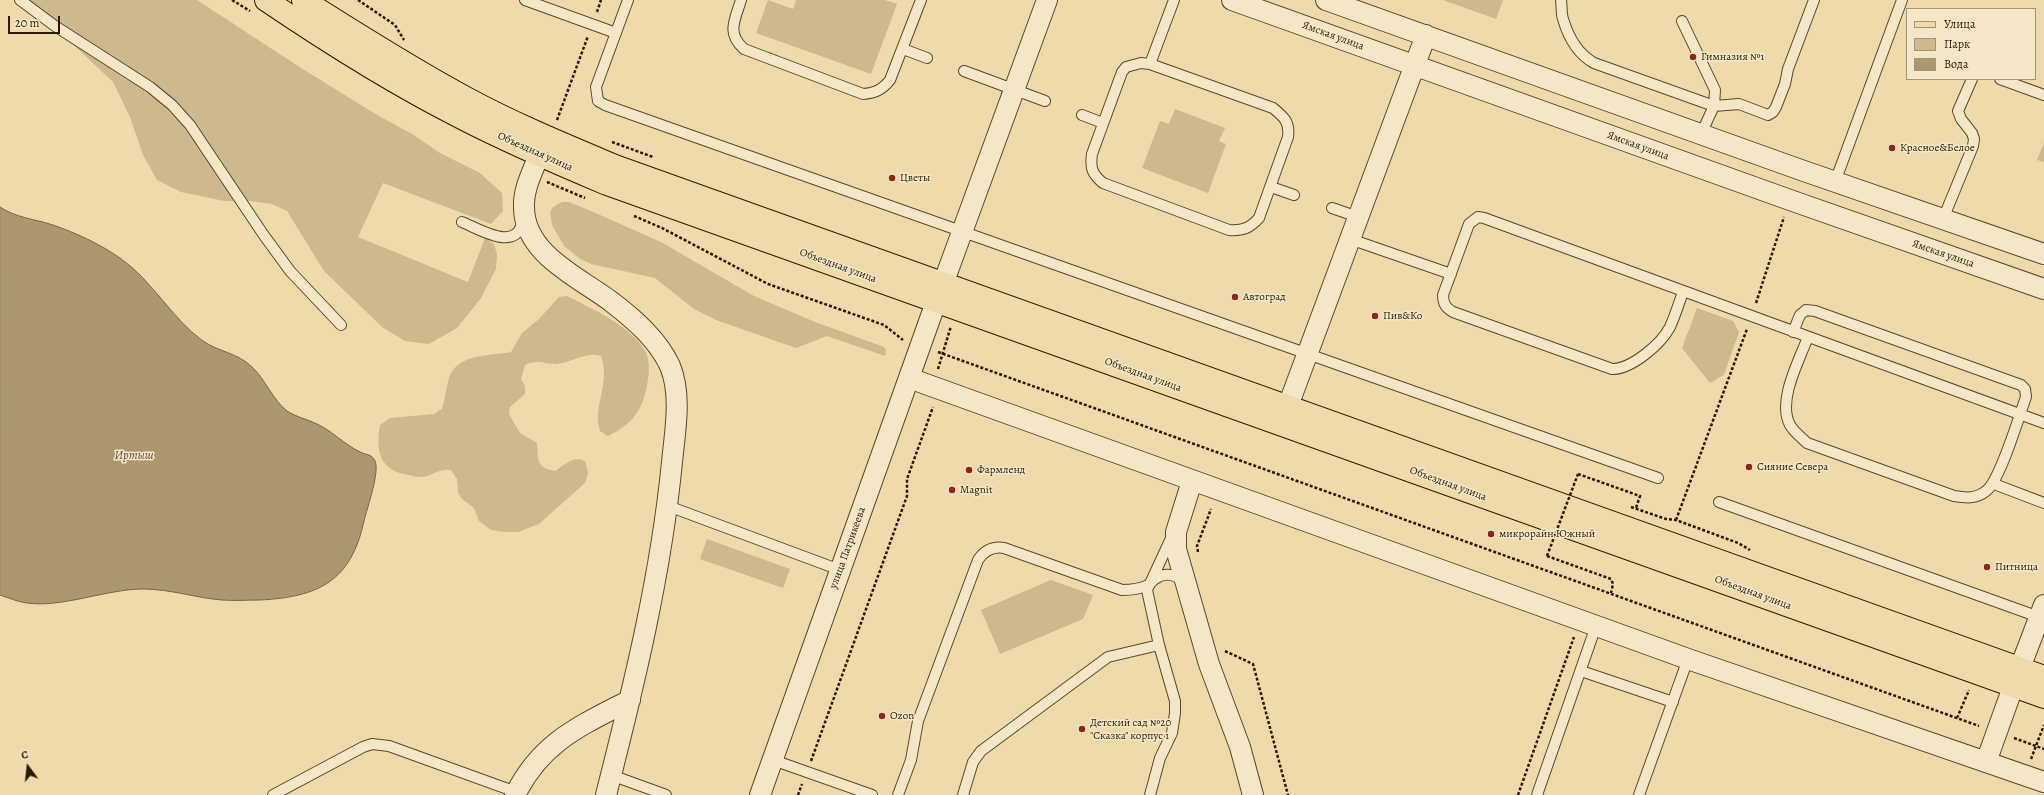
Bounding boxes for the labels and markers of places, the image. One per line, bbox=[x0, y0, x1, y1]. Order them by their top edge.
place label: Гимназия №1 bbox=[1701, 50, 1764, 64]
marker: Гимназия №1 bbox=[1688, 52, 1698, 62]
place label: Красное&Белое bbox=[1900, 141, 1975, 155]
marker: Красное&Белое bbox=[1887, 143, 1897, 153]
place label: Цветы bbox=[900, 171, 930, 185]
marker: Цветы bbox=[887, 173, 897, 183]
place label: Автоград bbox=[1243, 290, 1286, 304]
marker: Автоград bbox=[1230, 292, 1240, 302]
place label: Пив&Ко bbox=[1383, 309, 1422, 323]
marker: Пив&Ко bbox=[1370, 311, 1380, 321]
place label: Сияние Севера bbox=[1757, 460, 1828, 474]
marker: Сияние Севера bbox=[1744, 462, 1754, 472]
place label: Фармленд bbox=[977, 463, 1025, 477]
marker: Фармленд bbox=[964, 465, 974, 475]
place label: Magnit bbox=[960, 483, 993, 497]
marker: Magnit bbox=[947, 485, 957, 495]
place label: микрорайн Южный bbox=[1499, 527, 1595, 541]
marker: микрорайн Южный bbox=[1486, 529, 1496, 539]
place label: Питница bbox=[1995, 560, 2038, 574]
marker: Питница bbox=[1982, 562, 1992, 572]
place label: Ozon bbox=[890, 709, 914, 723]
marker: Ozon bbox=[877, 711, 887, 721]
place label: Детский сад №20 "Сказка" корпус 1 bbox=[1090, 716, 1171, 742]
marker: Детский сад №20 "Сказка" корпус 1 bbox=[1077, 724, 1087, 734]

